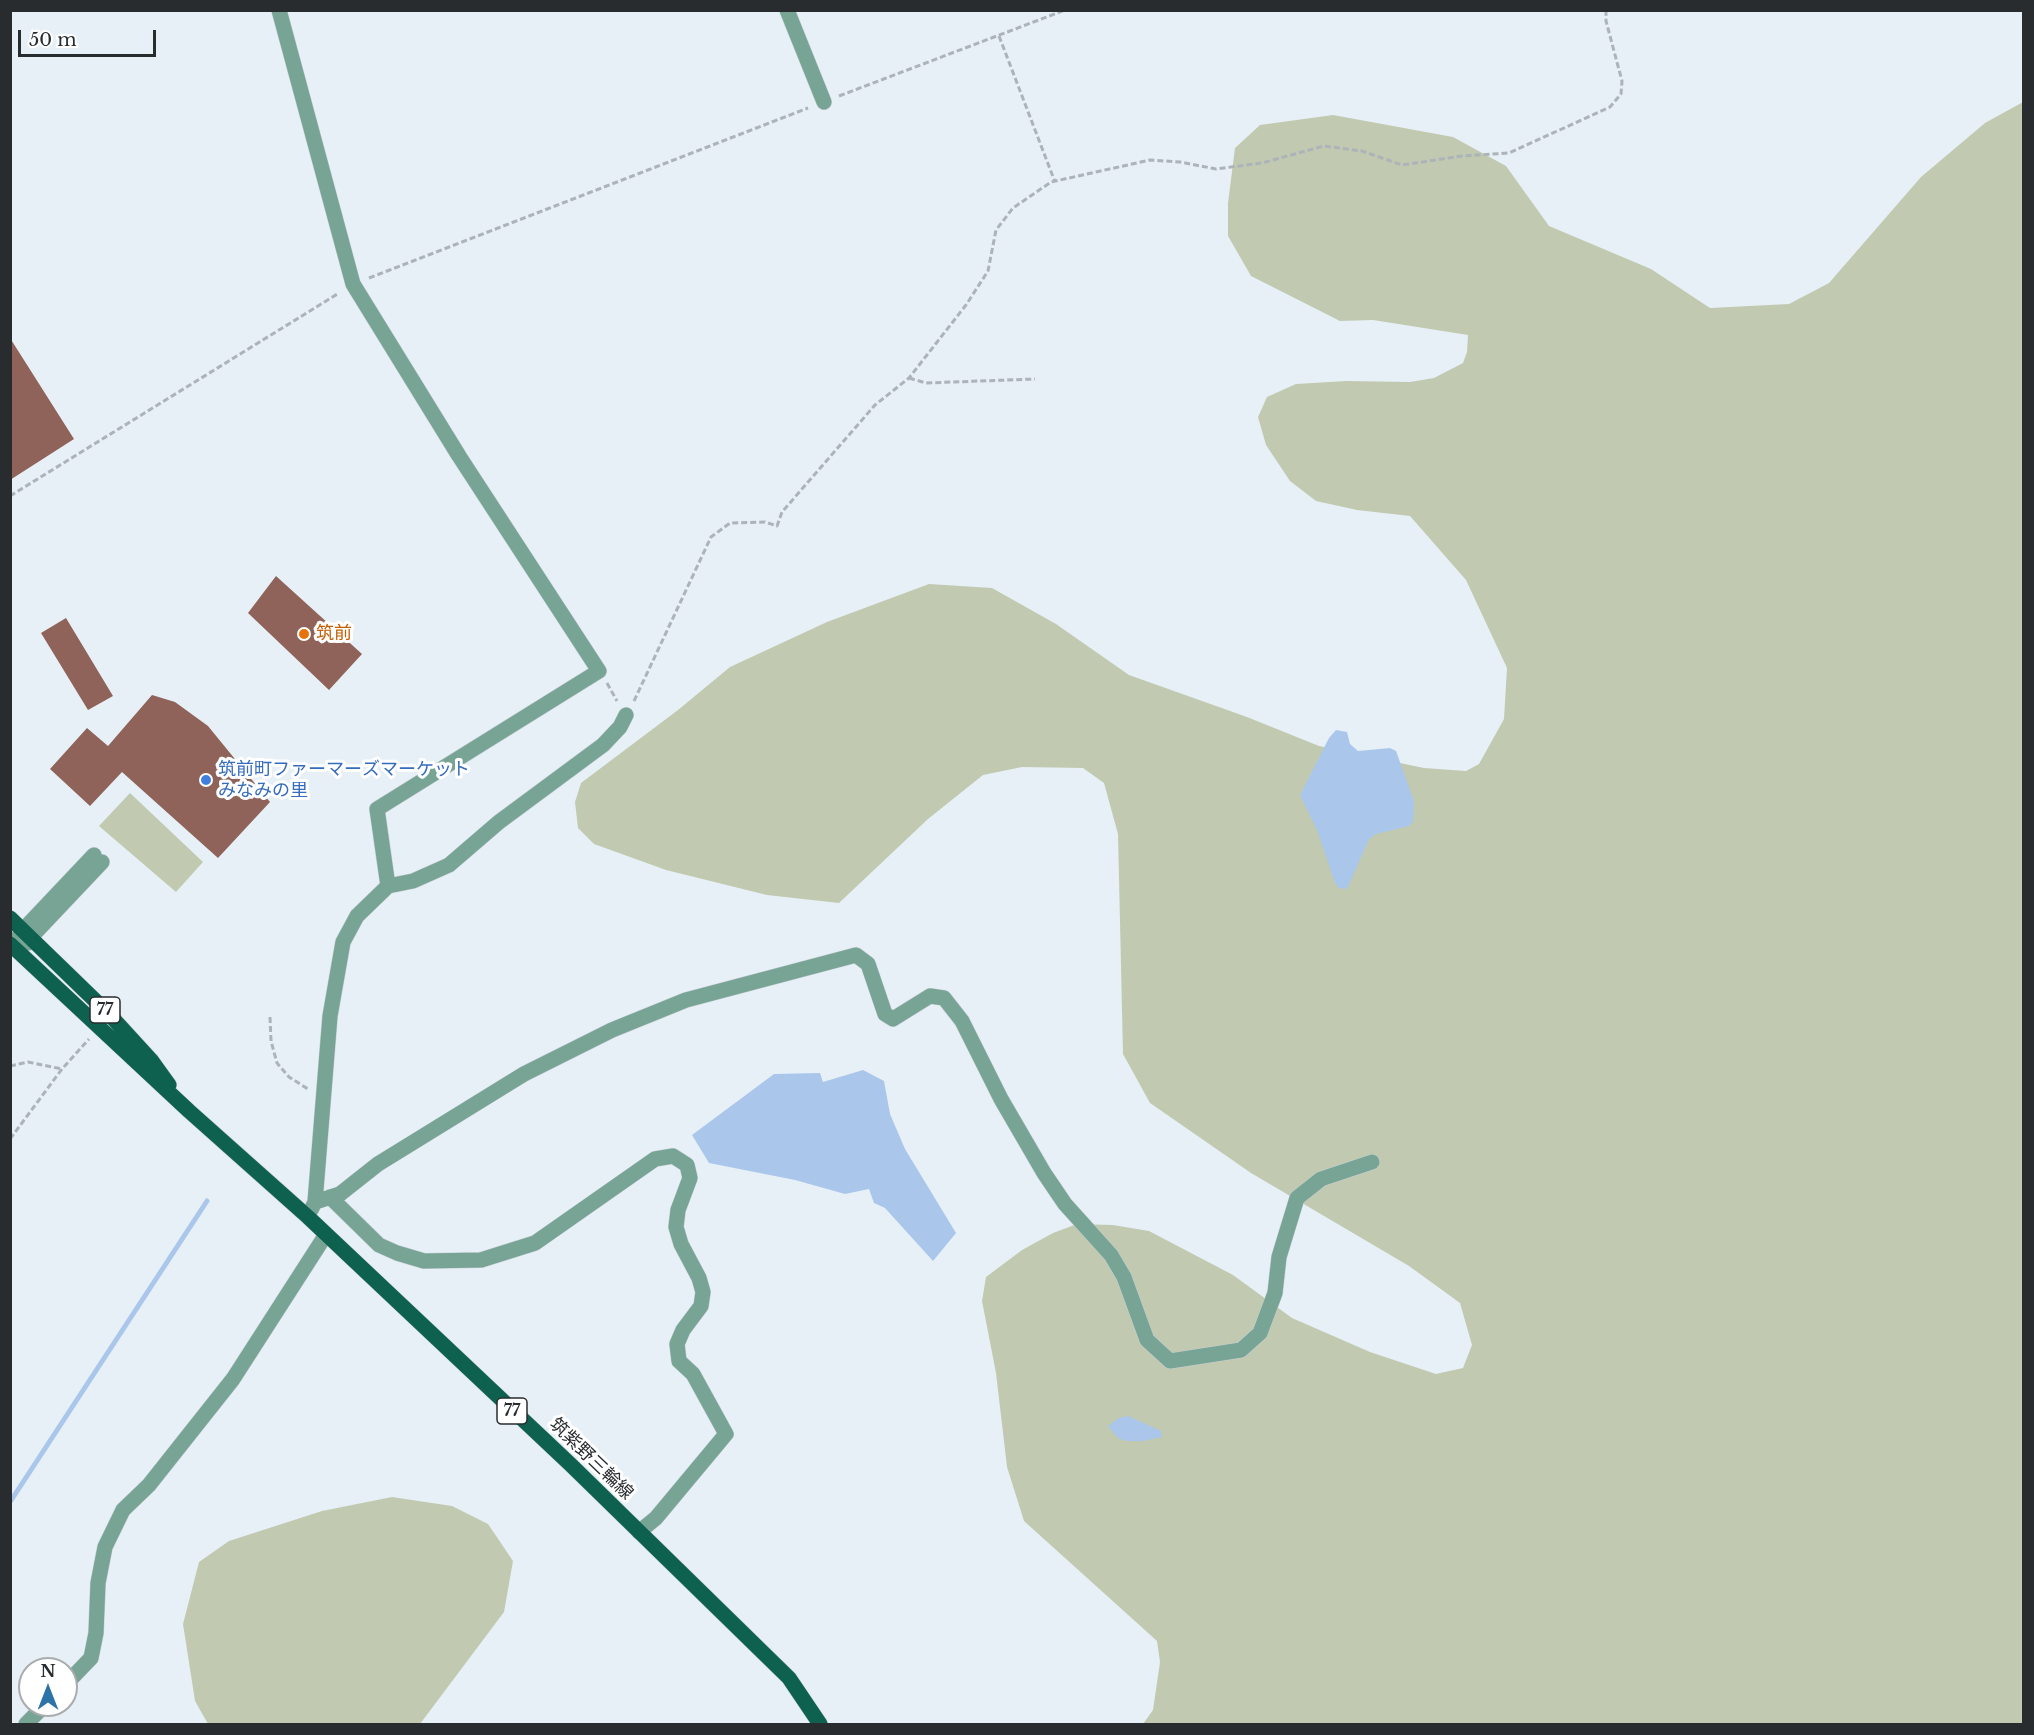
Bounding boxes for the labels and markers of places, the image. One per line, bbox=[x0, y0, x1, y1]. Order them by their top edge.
place label: 筑前 bbox=[316, 623, 352, 645]
marker: 筑前 bbox=[297, 627, 311, 641]
place label: 筑前町ファーマーズマーケット みなみの里 bbox=[218, 759, 470, 802]
marker: 筑前町ファーマーズマーケット みなみの里 bbox=[199, 773, 213, 787]

